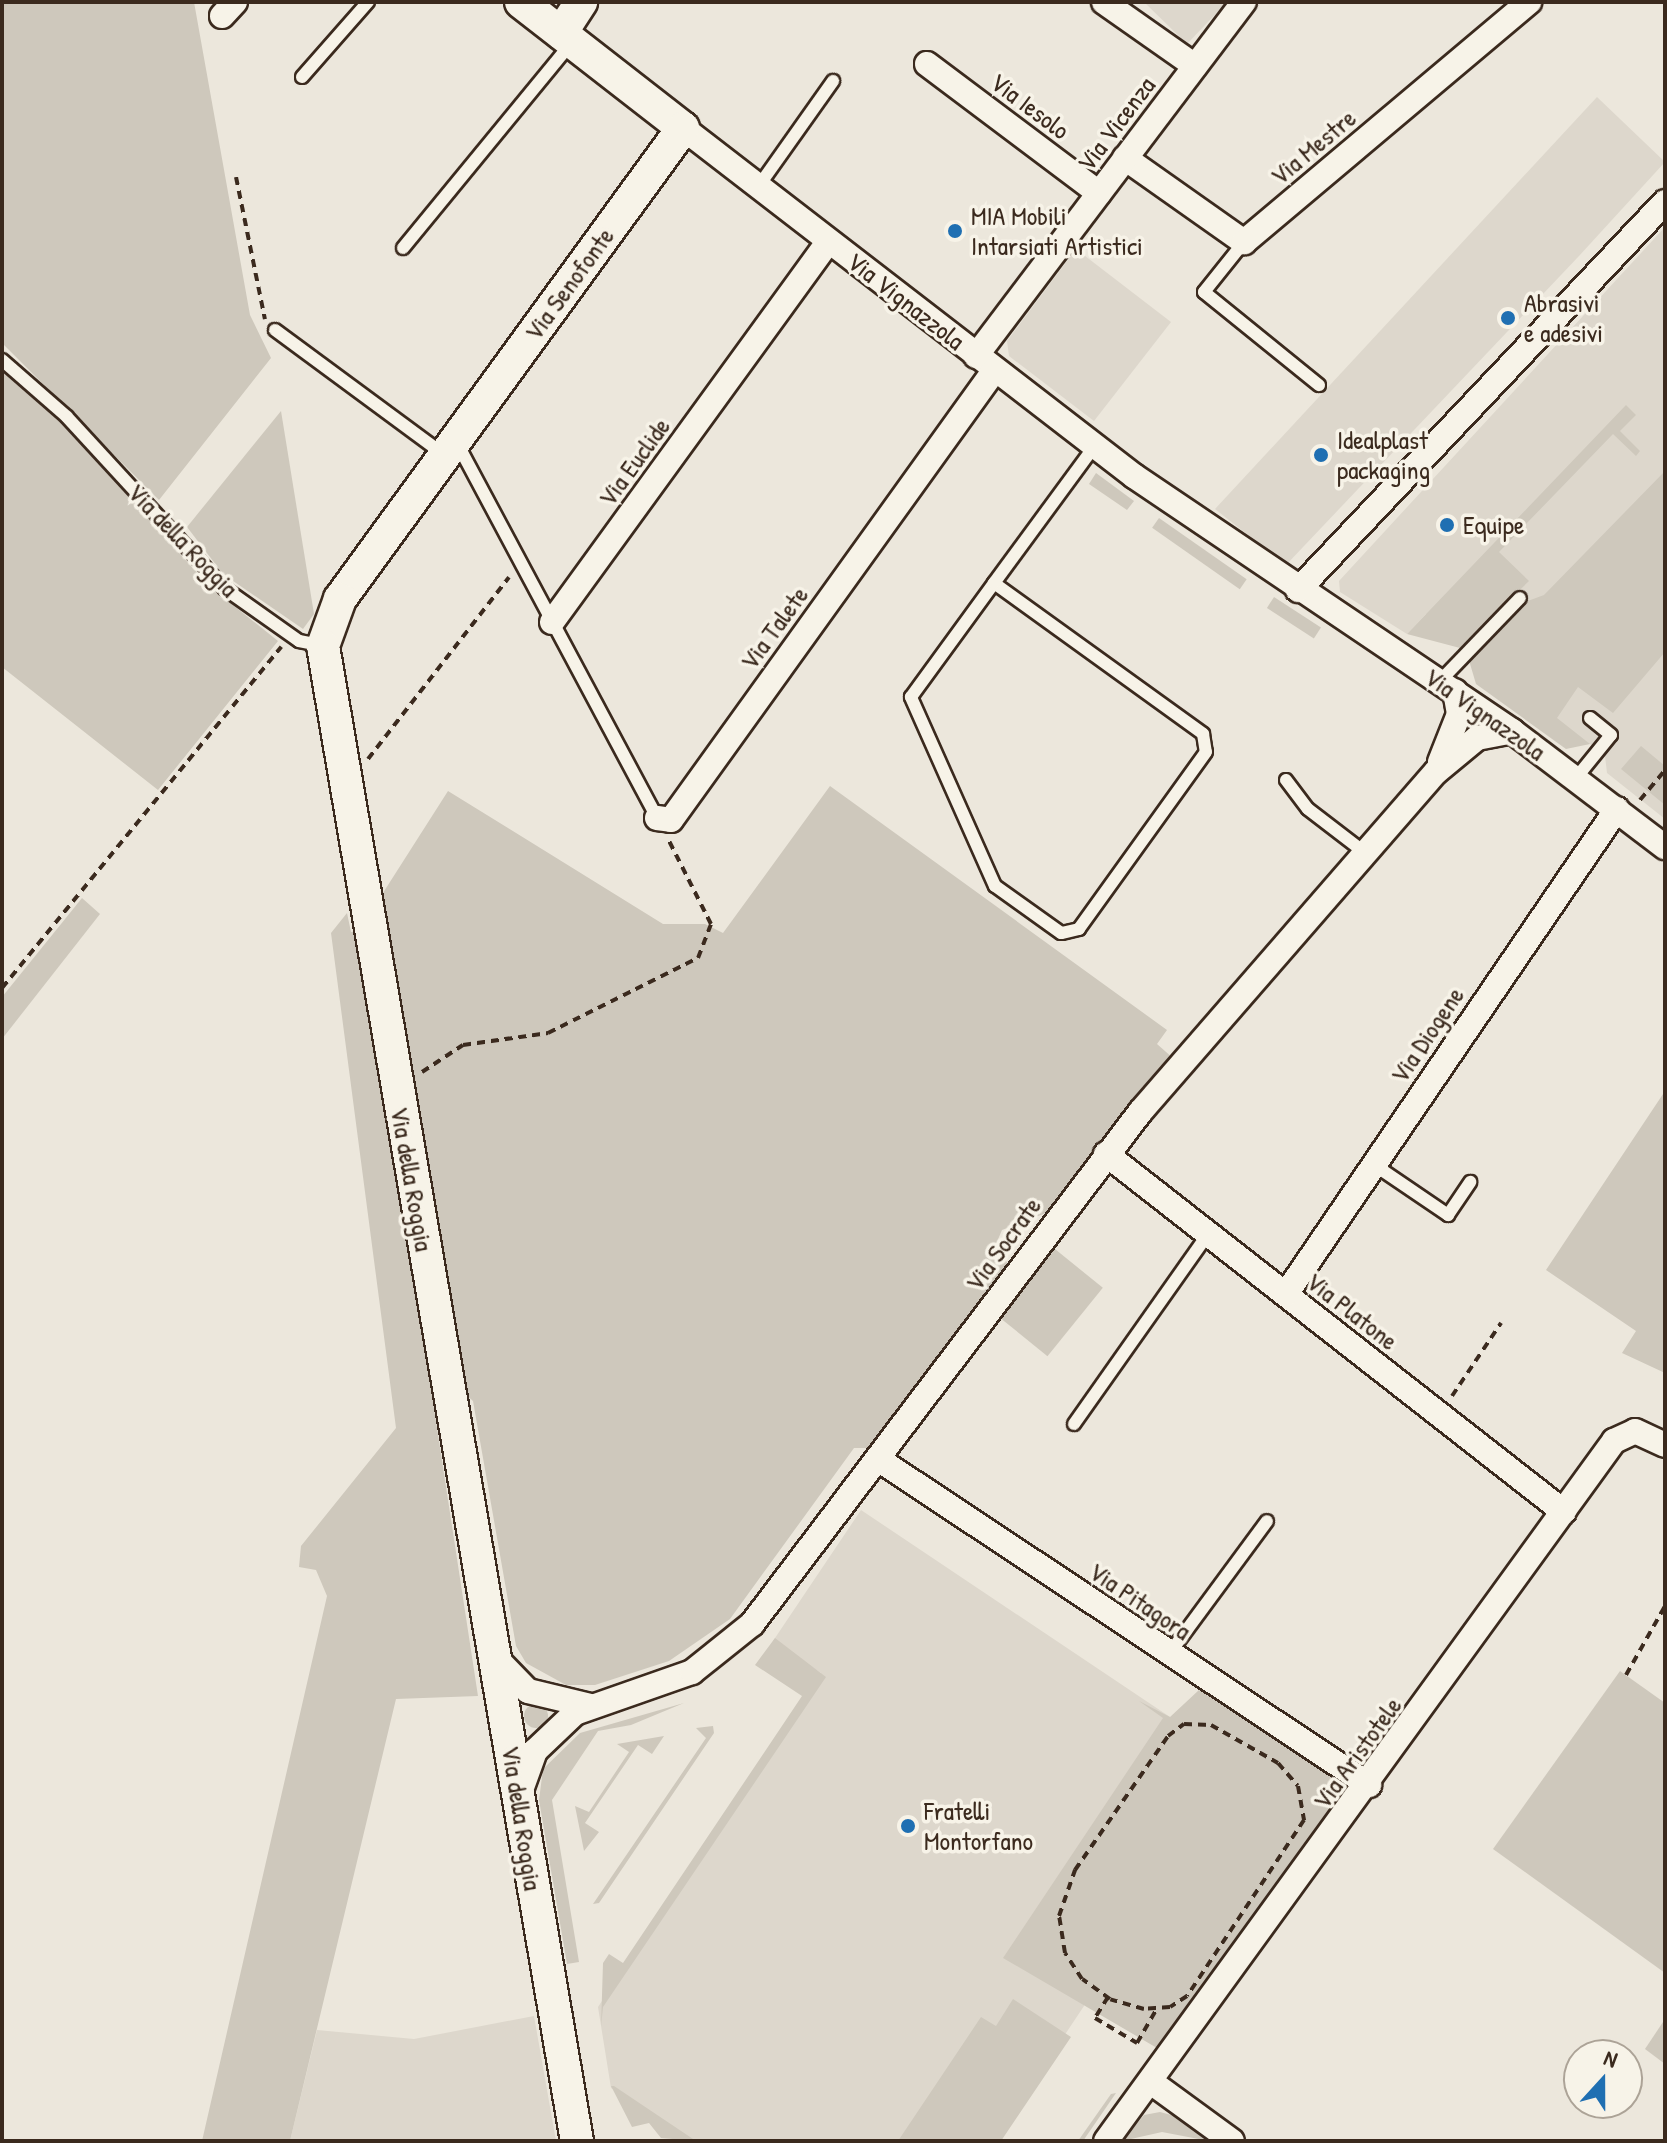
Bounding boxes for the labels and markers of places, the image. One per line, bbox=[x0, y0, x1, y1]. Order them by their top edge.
place label: MIA Mobili Intarsiati Artistici bbox=[971, 200, 1143, 262]
marker: MIA Mobili Intarsiati Artistici bbox=[946, 222, 964, 240]
place label: Abrasivi e adesivi bbox=[1524, 287, 1603, 348]
marker: Abrasivi e adesivi bbox=[1499, 309, 1517, 327]
place label: Idealplast packaging bbox=[1337, 424, 1430, 486]
marker: Idealplast packaging bbox=[1312, 446, 1330, 464]
place label: Equipe bbox=[1463, 509, 1524, 541]
marker: Equipe bbox=[1438, 516, 1456, 534]
place label: Fratelli Montorfano bbox=[924, 1795, 1033, 1856]
marker: Fratelli Montorfano bbox=[899, 1817, 917, 1835]

